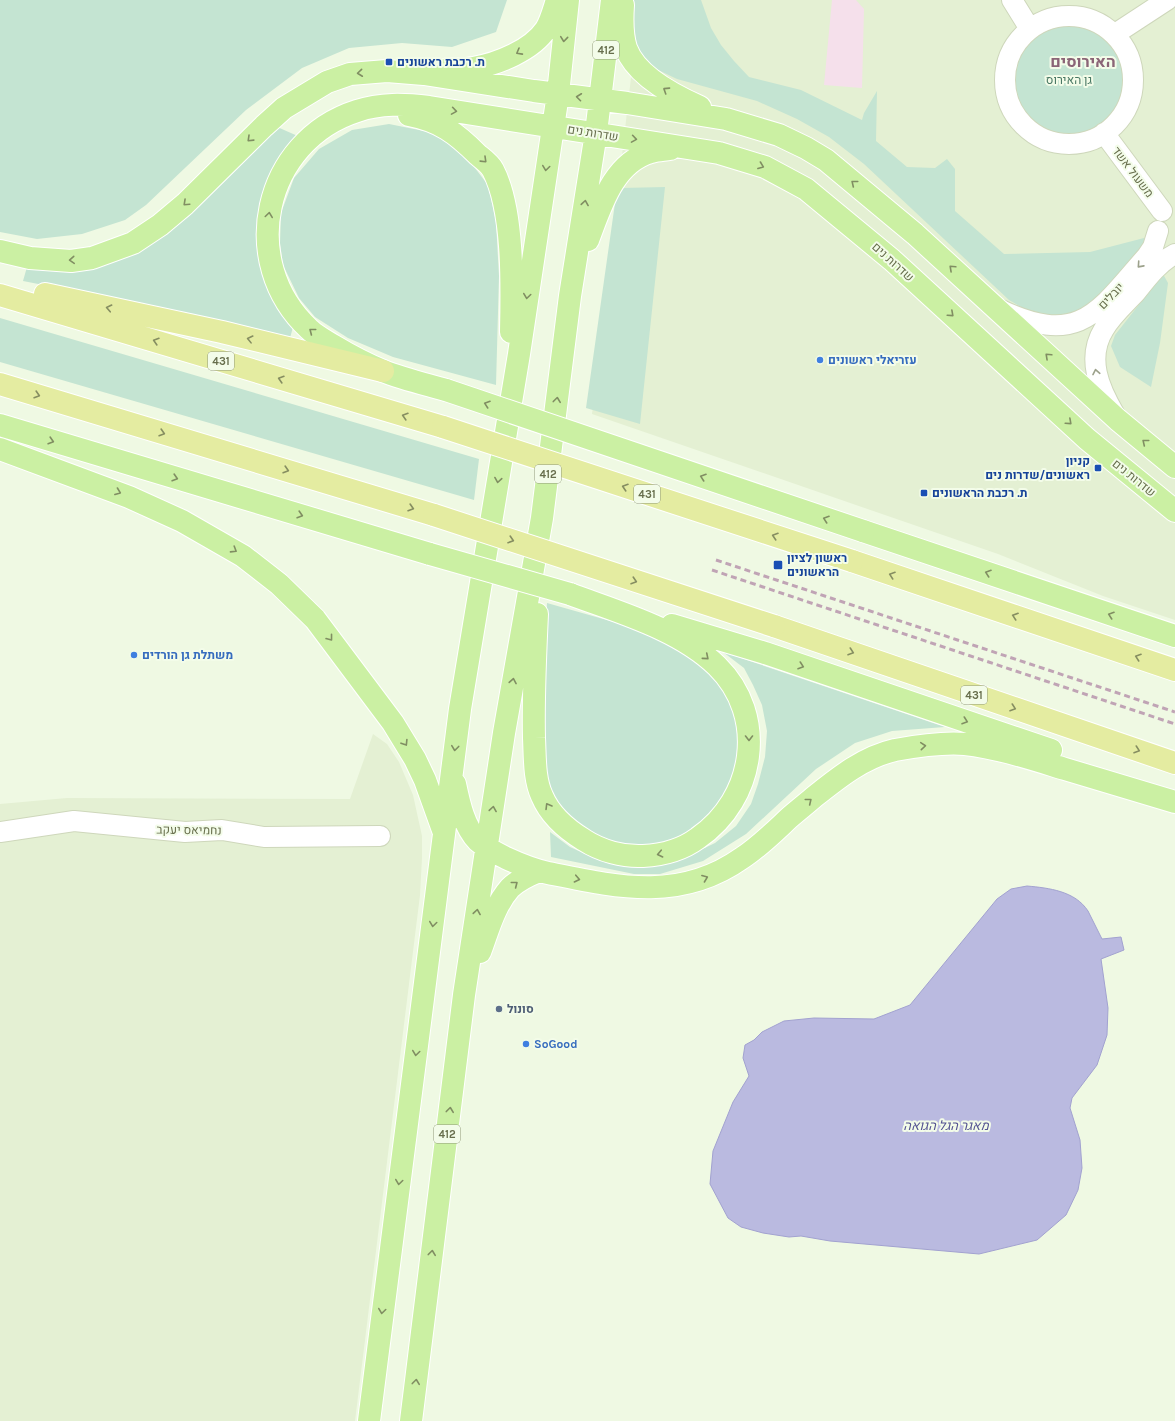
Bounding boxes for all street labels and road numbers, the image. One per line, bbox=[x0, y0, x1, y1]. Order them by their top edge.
road number: 412 bbox=[593, 41, 619, 59]
street label: שדרות נים bbox=[567, 122, 619, 144]
street label: משעול אשד bbox=[1109, 144, 1157, 200]
street label: שדרות נים bbox=[869, 240, 917, 284]
street label: יובלים bbox=[1095, 280, 1127, 312]
road number: 431 bbox=[208, 352, 234, 370]
street label: שדרות נים bbox=[1110, 456, 1158, 500]
road number: 412 bbox=[535, 465, 561, 483]
road number: 431 bbox=[634, 485, 660, 503]
road number: 431 bbox=[961, 686, 987, 704]
street label: נחמיאס יעקב bbox=[156, 822, 222, 838]
road number: 412 bbox=[434, 1125, 460, 1143]

